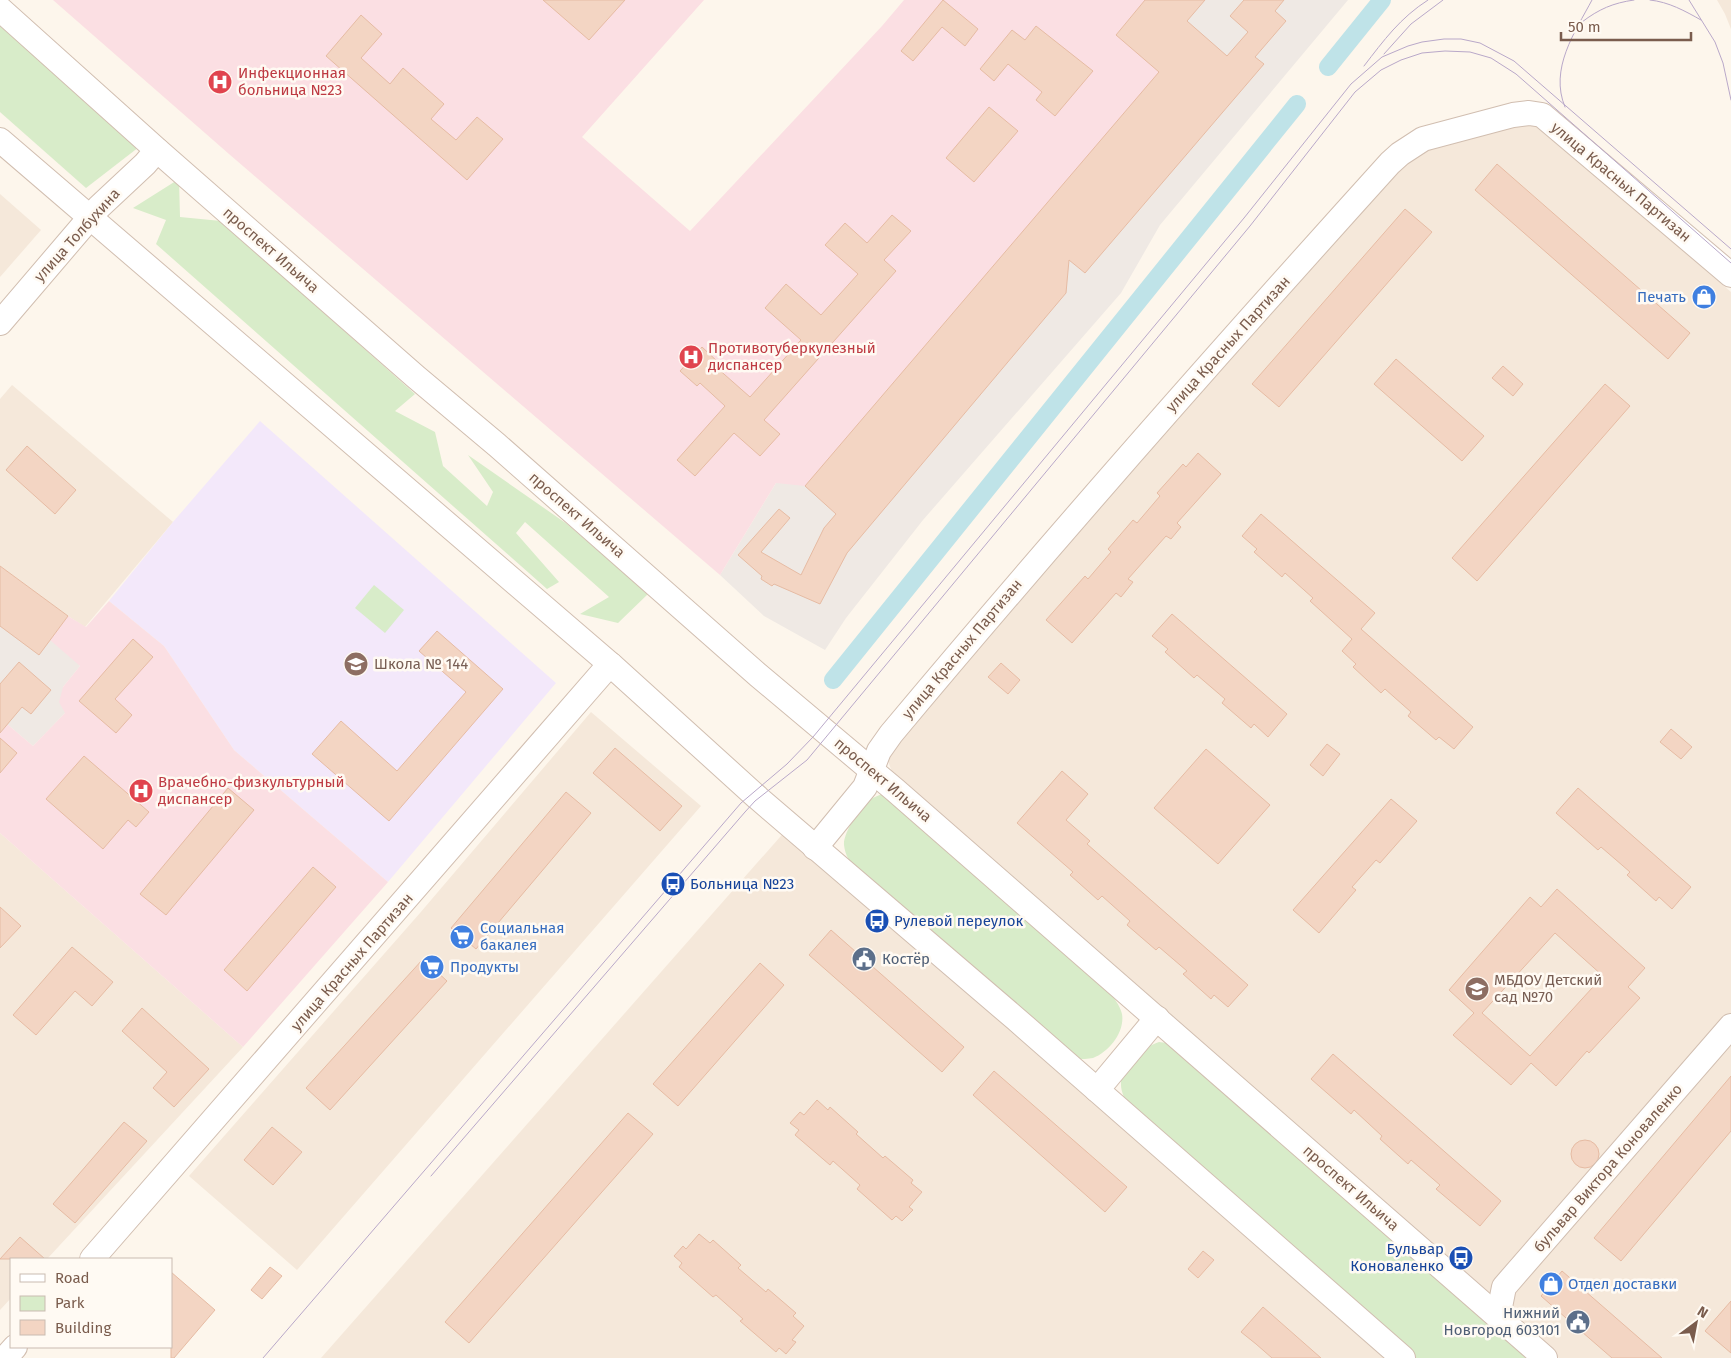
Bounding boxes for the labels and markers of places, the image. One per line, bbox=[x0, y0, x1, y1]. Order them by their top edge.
place label: Инфекционная больница №23 bbox=[238, 64, 346, 99]
hospital icon: Инфекционная больница №23 bbox=[207, 69, 233, 95]
shop icon: Печать bbox=[1691, 284, 1717, 310]
place label: Печать bbox=[1637, 288, 1686, 306]
place label: Противотуберкулезный диспансер bbox=[708, 339, 876, 374]
hospital icon: Противотуберкулезный диспансер bbox=[678, 344, 704, 370]
school or university icon: Школа № 144 bbox=[343, 651, 369, 677]
place label: Школа № 144 bbox=[374, 655, 468, 673]
place label: Врачебно-физкультурный диспансер bbox=[158, 773, 344, 808]
hospital icon: Врачебно-физкультурный диспансер bbox=[128, 778, 154, 804]
bus stop icon: Больница №23 bbox=[660, 871, 686, 897]
place label: Больница №23 bbox=[690, 875, 794, 893]
bus stop icon: Рулевой переулок bbox=[864, 908, 890, 934]
place label: Рулевой переулок bbox=[894, 912, 1023, 930]
place label: Социальная бакалея bbox=[480, 919, 565, 954]
supermarket icon: Социальная бакалея bbox=[449, 924, 475, 950]
public building icon: Костёр bbox=[851, 946, 877, 972]
place label: Костёр bbox=[882, 950, 930, 968]
supermarket icon: Продукты bbox=[419, 954, 445, 980]
place label: Продукты bbox=[450, 958, 519, 976]
place label: МБДОУ Детский сад №70 bbox=[1494, 971, 1602, 1006]
school or university icon: МБДОУ Детский сад №70 bbox=[1464, 976, 1490, 1002]
place label: Бульвар Коноваленко bbox=[1350, 1240, 1444, 1275]
bus stop icon: Бульвар Коноваленко bbox=[1448, 1245, 1474, 1271]
shop icon: Отдел доставки bbox=[1538, 1271, 1564, 1297]
place label: Отдел доставки bbox=[1568, 1275, 1677, 1293]
place label: Нижний Новгород 603101 bbox=[1444, 1304, 1560, 1339]
public building icon: Нижний Новгород 603101 bbox=[1565, 1309, 1591, 1335]

